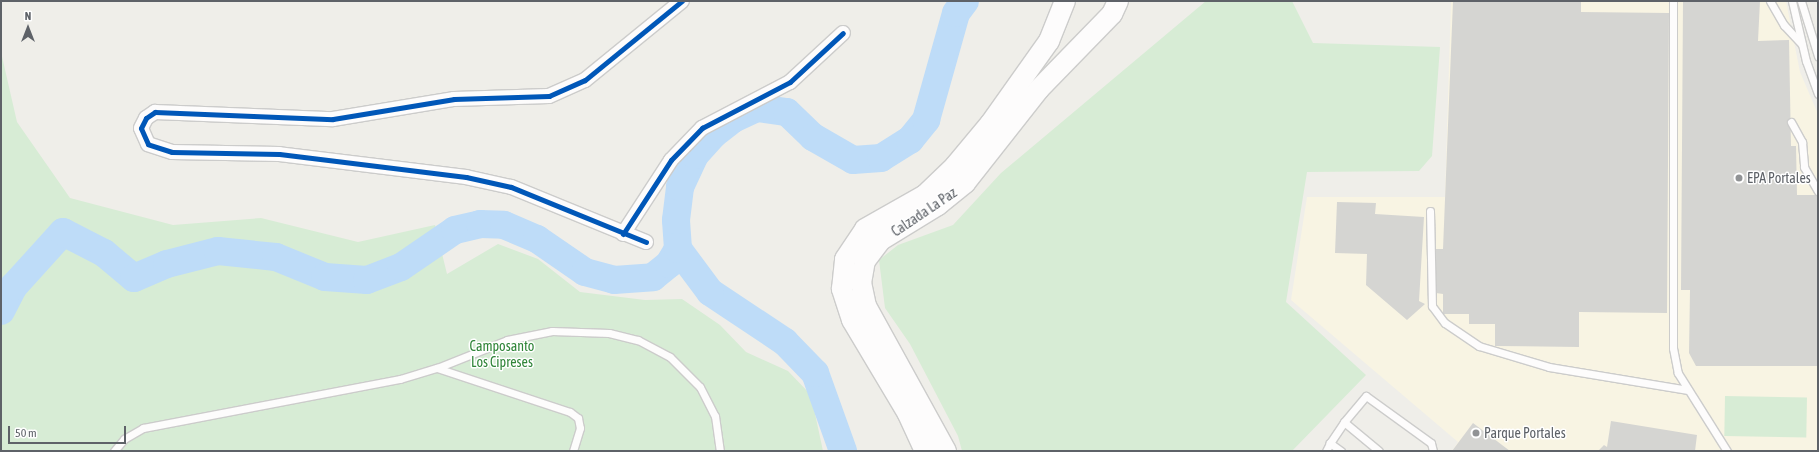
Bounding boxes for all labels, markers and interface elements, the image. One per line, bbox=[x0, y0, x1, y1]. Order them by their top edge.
north arrow bbox=[8, 8, 48, 48]
text: N bbox=[25, 10, 31, 22]
place label: EPA Portales bbox=[1747, 170, 1811, 186]
marker: EPA Portales bbox=[1734, 173, 1744, 183]
street label: Calzada La Paz bbox=[888, 184, 960, 240]
park label: Camposanto Los Cipreses bbox=[470, 338, 534, 370]
scale bar bbox=[10, 418, 128, 444]
place label: Parque Portales bbox=[1484, 425, 1566, 441]
text: 50 m bbox=[15, 426, 37, 440]
marker: Parque Portales bbox=[1471, 428, 1481, 438]

